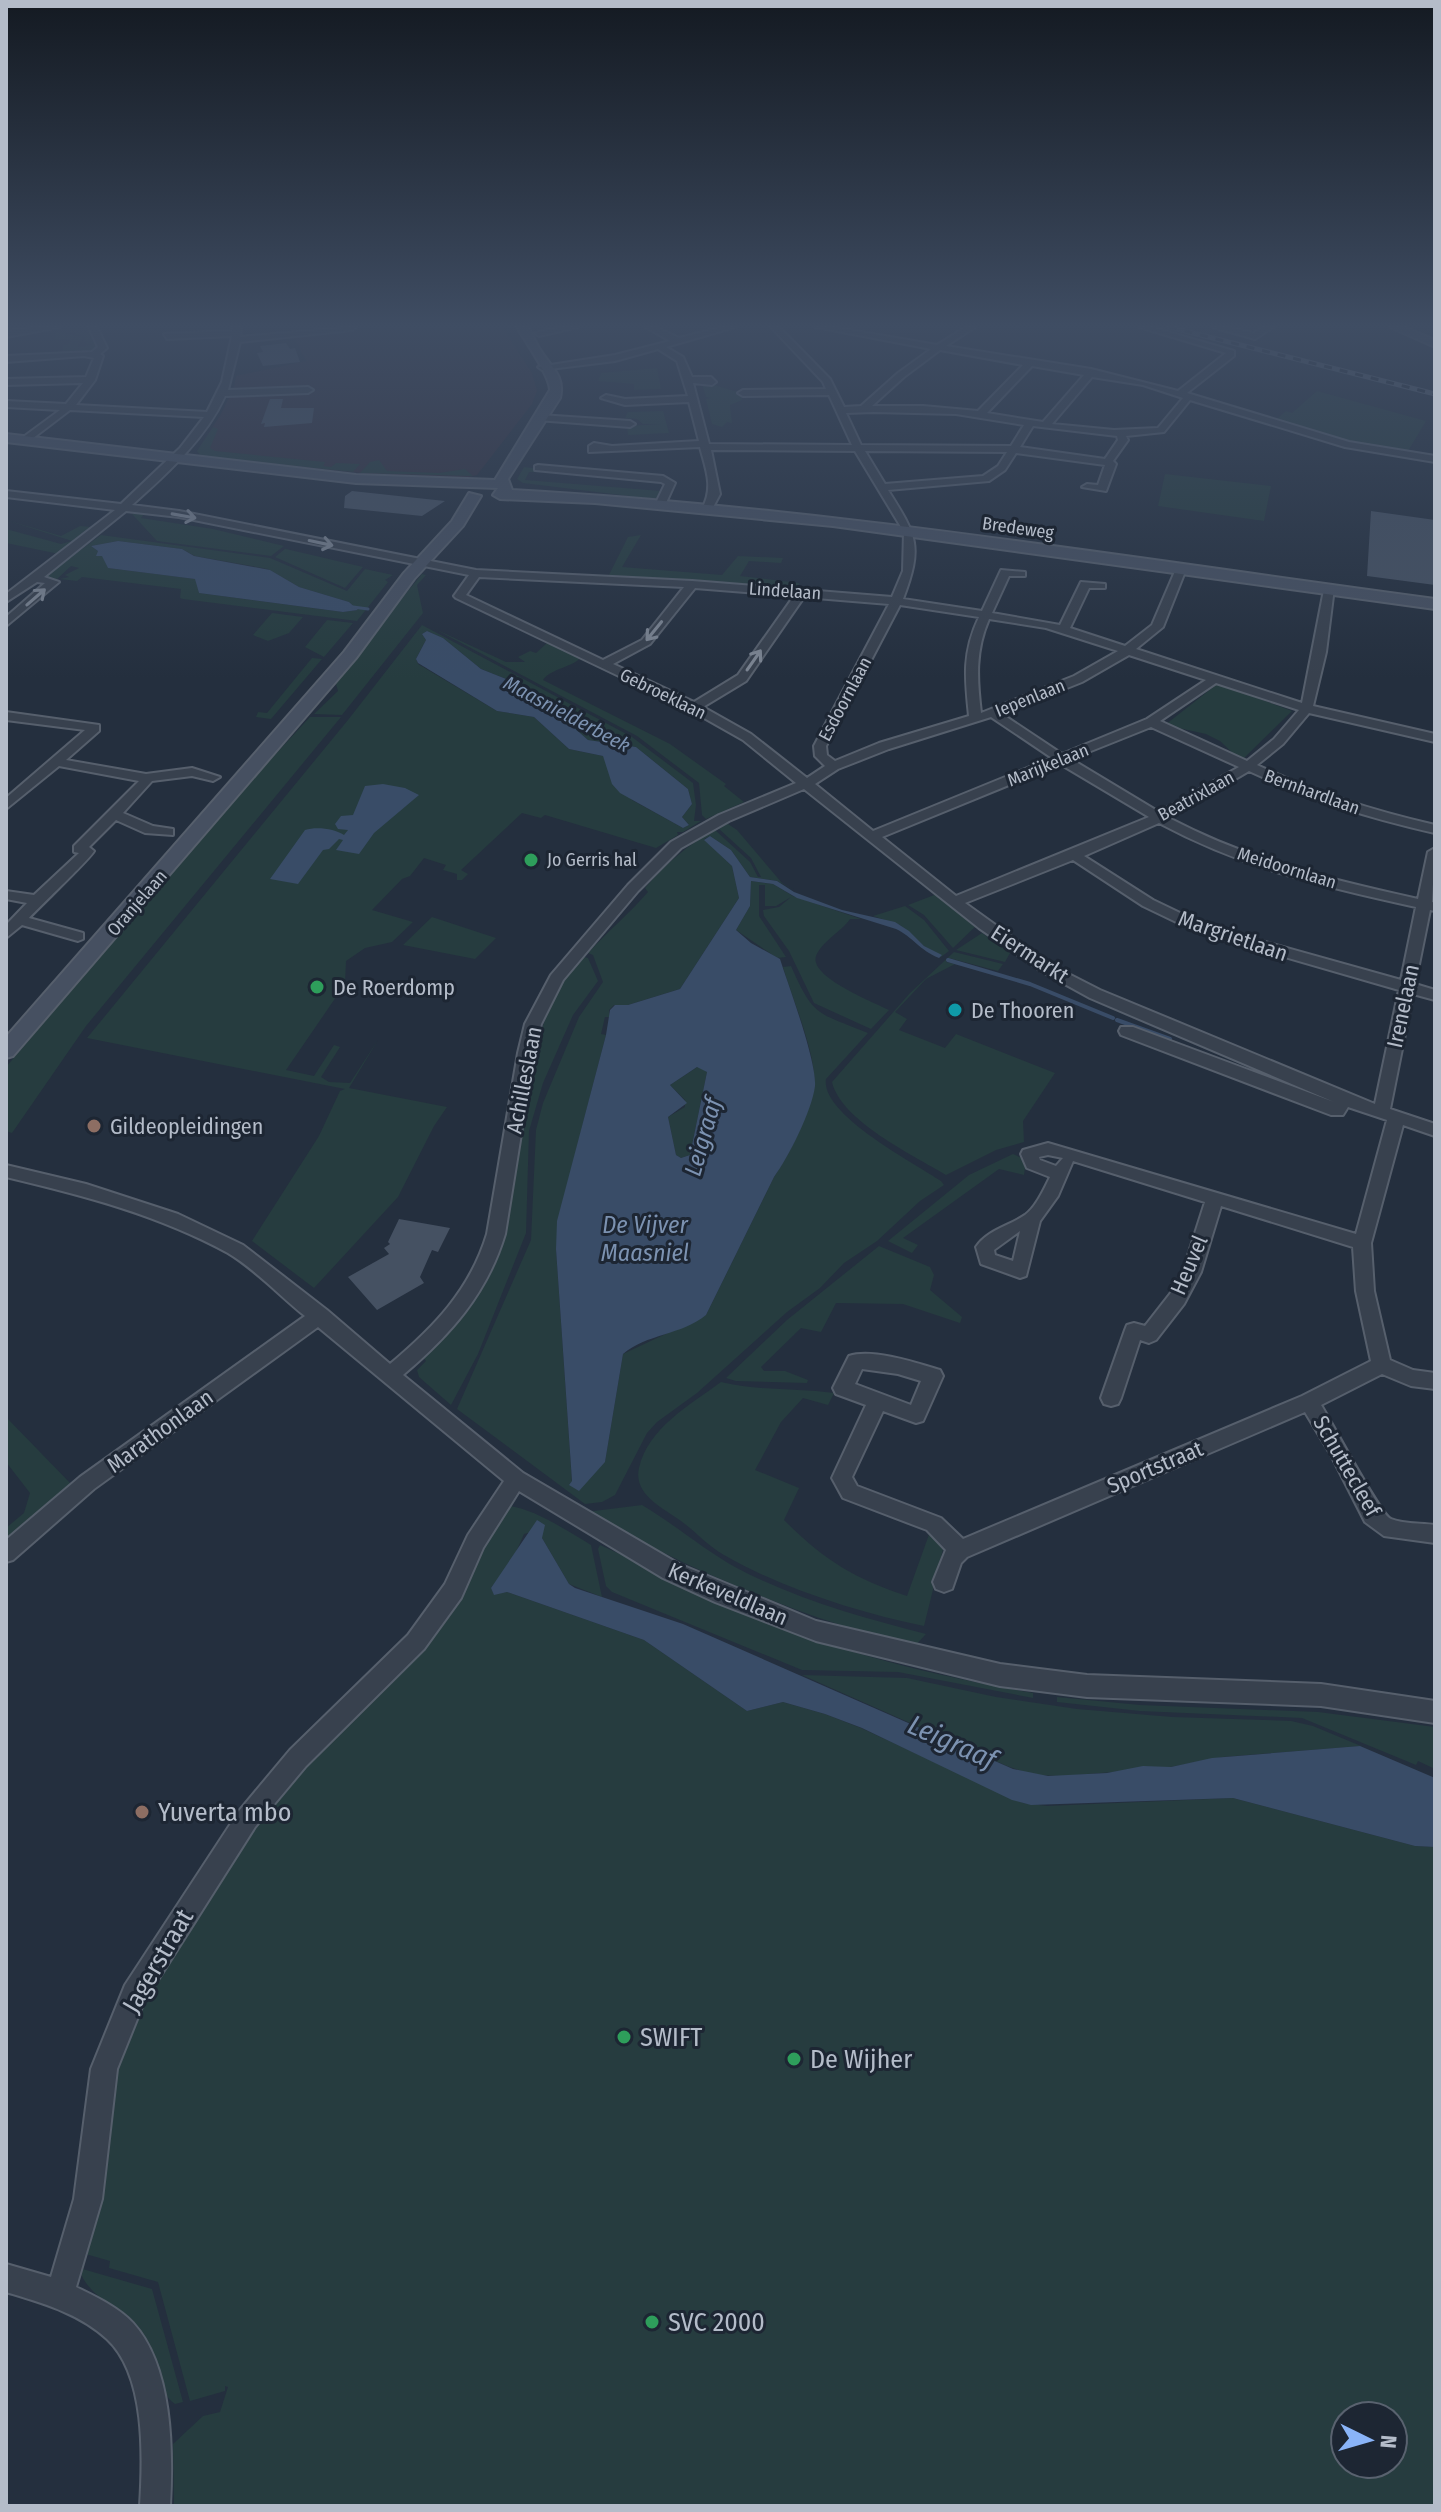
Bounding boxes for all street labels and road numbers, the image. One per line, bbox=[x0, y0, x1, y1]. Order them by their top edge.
street label: Bredeweg bbox=[981, 512, 1056, 544]
street label: Lindelaan bbox=[748, 578, 822, 604]
street label: Esdoornlaan bbox=[814, 653, 876, 745]
street label: Gebroeklaan bbox=[616, 664, 710, 724]
street label: Iepenlaan bbox=[992, 674, 1068, 722]
street label: Marijkelaan bbox=[1004, 739, 1092, 791]
street label: Bernhardlaan bbox=[1261, 765, 1363, 819]
street label: Beatrixlaan bbox=[1154, 766, 1238, 826]
street label: Meidoornlaan bbox=[1235, 843, 1339, 893]
street label: Oranjelaan bbox=[102, 865, 172, 941]
street label: Margrietlaan bbox=[1175, 905, 1291, 967]
street label: Eiermarkt bbox=[986, 919, 1075, 990]
street label: Irenelaan bbox=[1381, 962, 1425, 1050]
street label: Achilleslaan bbox=[500, 1024, 548, 1136]
street label: Heuvel bbox=[1164, 1231, 1214, 1299]
street label: Marathonlaan bbox=[102, 1383, 218, 1479]
street label: Schuttecleef bbox=[1307, 1411, 1387, 1522]
street label: Sportstraat bbox=[1103, 1434, 1208, 1499]
street label: Kerkeveldlaan bbox=[664, 1557, 792, 1631]
street label: Jagerstraat bbox=[116, 1903, 200, 2018]

